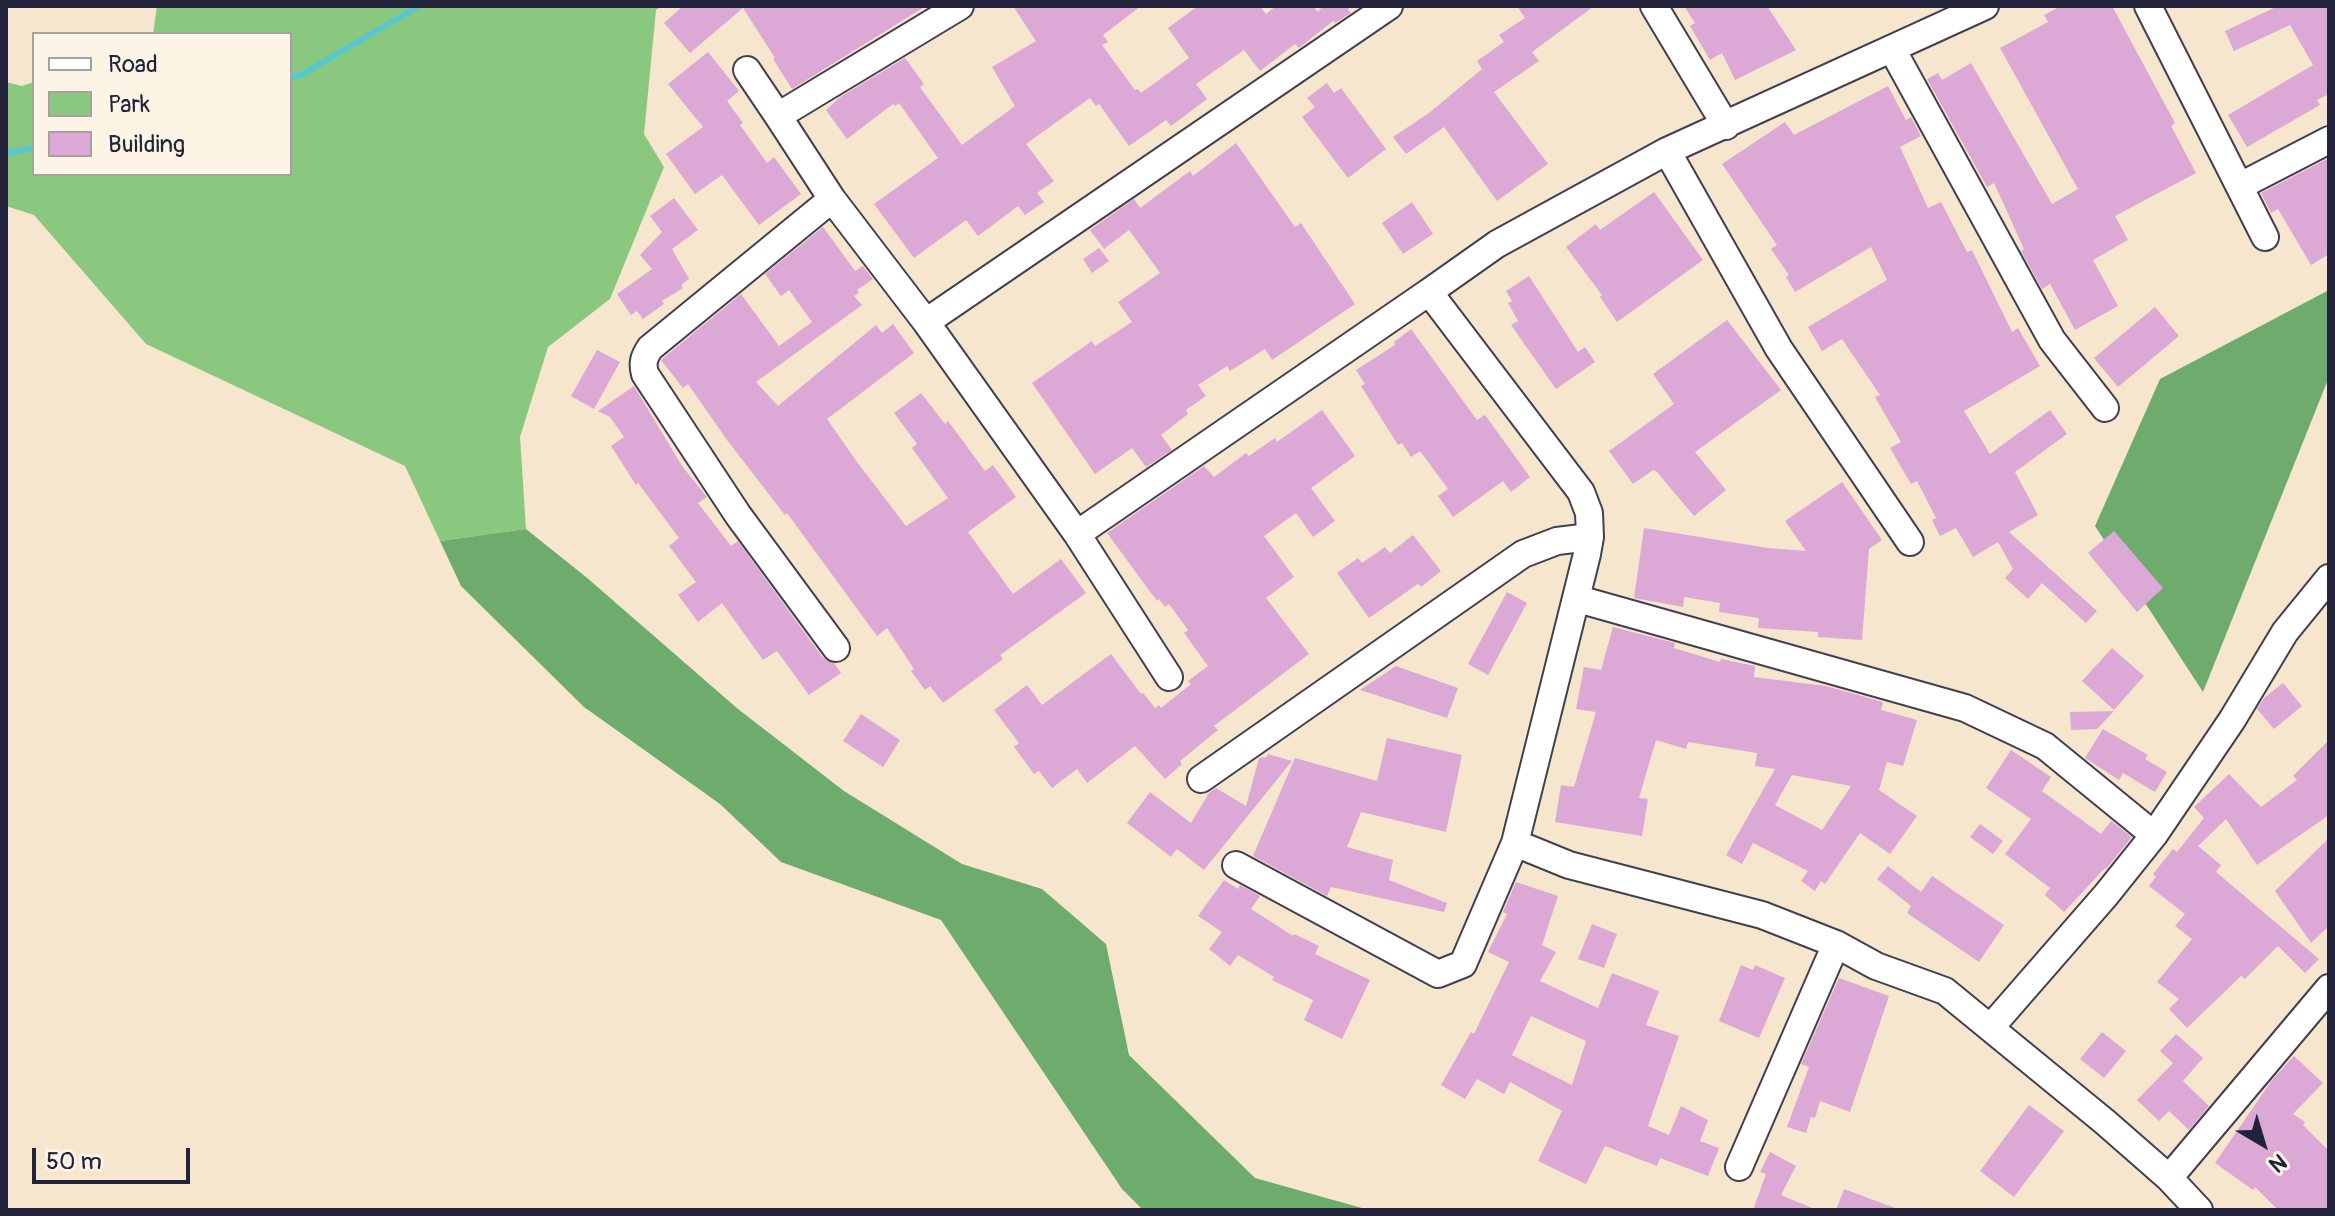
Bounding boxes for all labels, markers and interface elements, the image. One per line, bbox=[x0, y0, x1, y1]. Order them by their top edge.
legend bbox=[32, 32, 292, 176]
text: Road bbox=[108, 50, 158, 79]
text: Park bbox=[108, 90, 150, 119]
text: Building bbox=[108, 130, 185, 159]
north arrow bbox=[2223, 1104, 2303, 1184]
scale bar bbox=[36, 1132, 194, 1182]
text: 50 m bbox=[46, 1147, 102, 1176]
text: N bbox=[2263, 1147, 2292, 1179]

